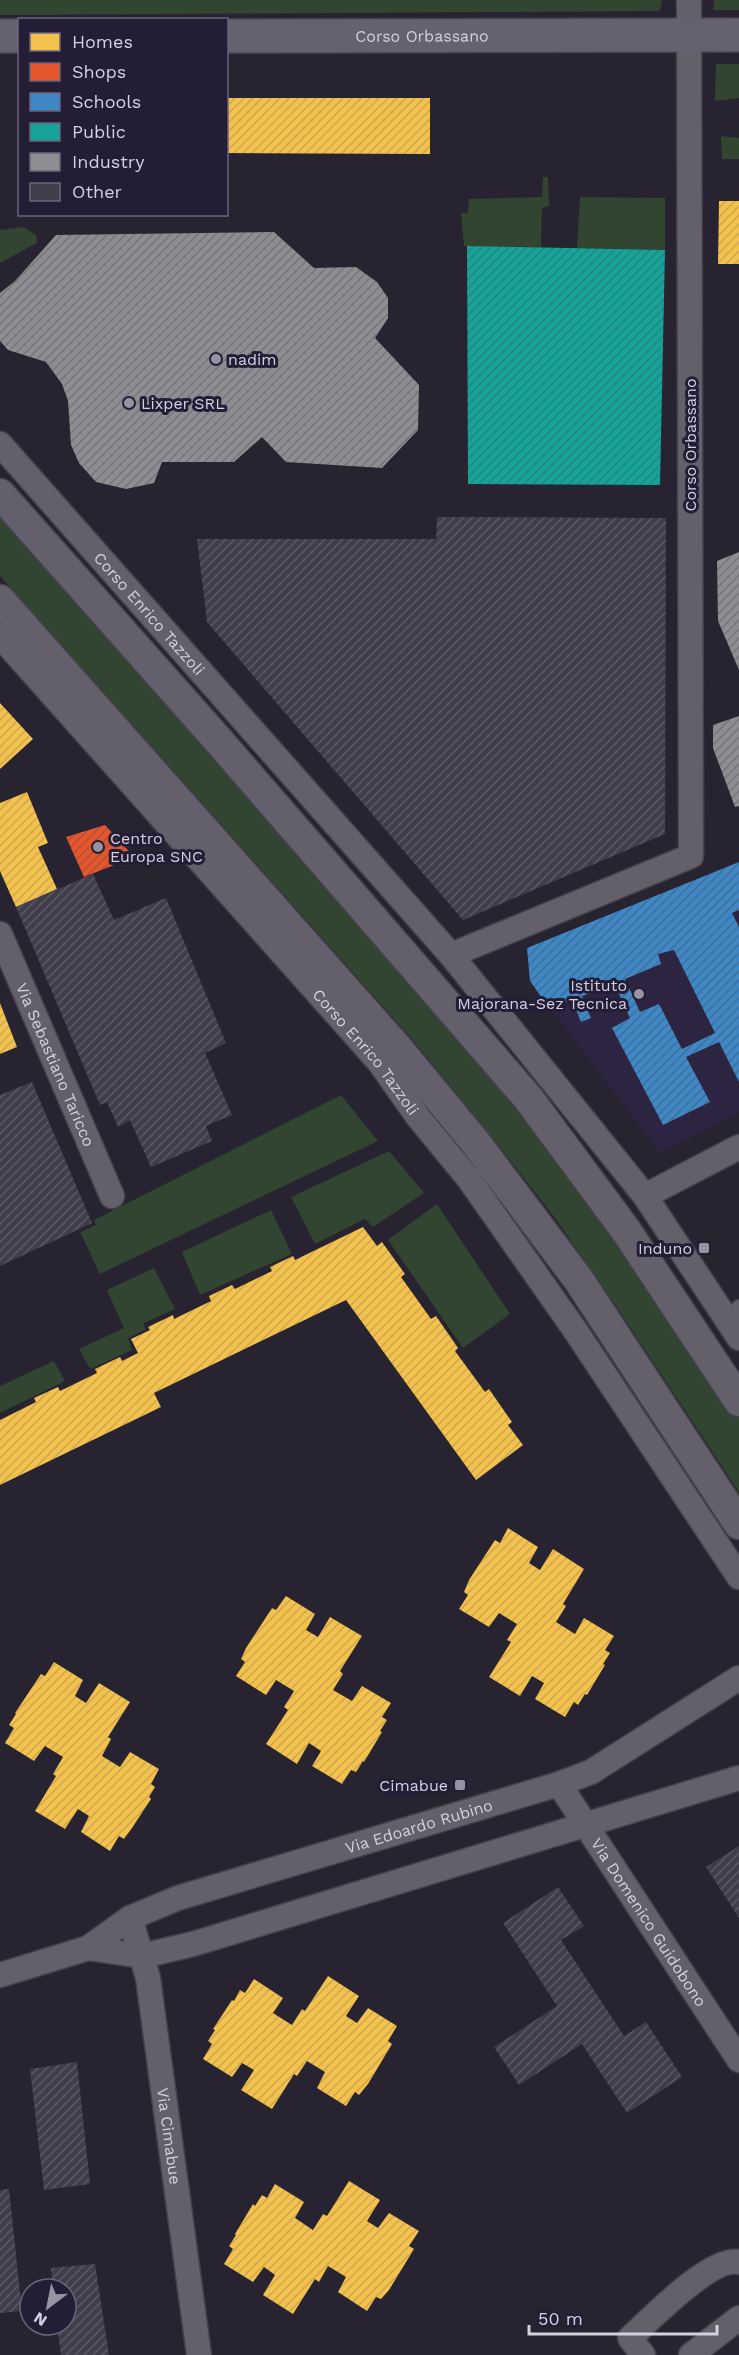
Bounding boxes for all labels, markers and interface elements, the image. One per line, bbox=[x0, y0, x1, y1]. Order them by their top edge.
legend bbox=[18, 18, 228, 216]
street label: Corso Orbassano bbox=[355, 26, 489, 46]
text: Homes bbox=[72, 31, 133, 52]
text: Shops bbox=[72, 61, 126, 82]
text: Schools bbox=[72, 91, 141, 112]
text: Public bbox=[72, 121, 126, 142]
text: Industry bbox=[72, 151, 145, 172]
text: Other bbox=[72, 181, 122, 202]
place label: nadim bbox=[228, 350, 277, 369]
marker: nadim bbox=[209, 352, 223, 366]
street label: Corso Orbassano bbox=[681, 378, 700, 512]
place label: Lixper SRL bbox=[141, 394, 225, 413]
marker: Lixper SRL bbox=[122, 396, 136, 410]
street label: Corso Enrico Tazzoli bbox=[90, 548, 208, 679]
place label: Centro Europa SNC bbox=[110, 829, 203, 866]
marker: Centro Europa SNC bbox=[91, 840, 105, 854]
place label: Istituto Majorana-Sez Tecnica bbox=[457, 976, 627, 1013]
street label: Via Sebastiano Taricco bbox=[12, 980, 99, 1149]
street label: Corso Enrico Tazzoli bbox=[308, 985, 423, 1119]
marker: Istituto Majorana-Sez Tecnica bbox=[632, 987, 646, 1001]
place label: Induno bbox=[638, 1239, 692, 1258]
marker: Induno bbox=[697, 1241, 711, 1255]
place label: Cimabue bbox=[379, 1776, 448, 1795]
marker: Cimabue bbox=[453, 1778, 467, 1792]
street label: Via Edoardo Rubino bbox=[343, 1795, 495, 1857]
street label: Via Domenico Guidobono bbox=[587, 1835, 711, 2010]
street label: Via Cimabue bbox=[153, 2086, 185, 2186]
north arrow bbox=[18, 2277, 78, 2337]
scale bar bbox=[529, 2298, 716, 2336]
text: N bbox=[30, 2308, 50, 2330]
text: 50 m bbox=[538, 2308, 583, 2329]

